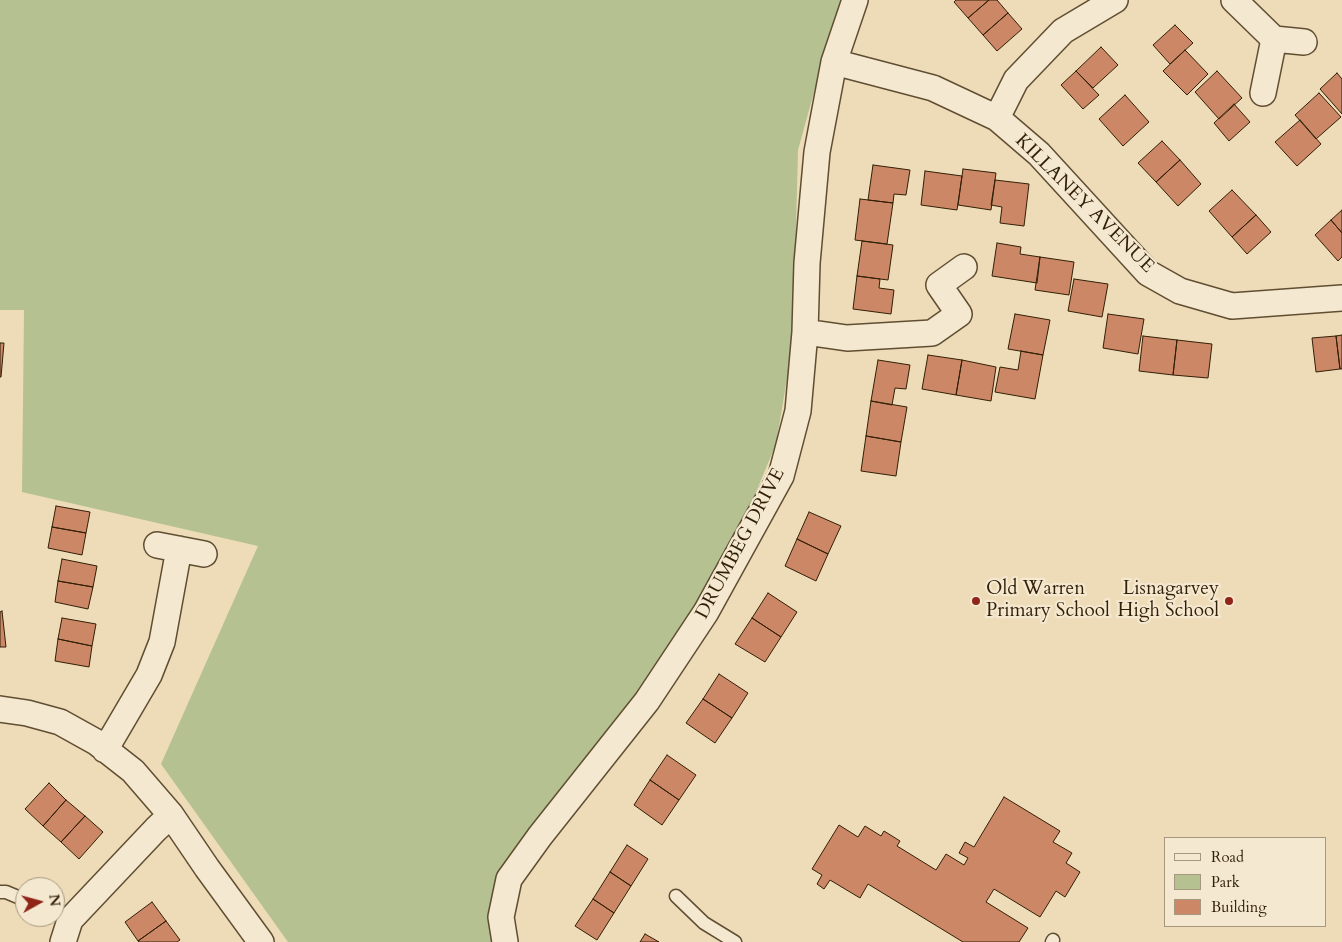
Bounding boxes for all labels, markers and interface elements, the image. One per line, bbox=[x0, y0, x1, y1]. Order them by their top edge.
street label: KILLANEY AVENUE bbox=[1010, 130, 1158, 278]
street label: DRUMBEG DRIVE bbox=[692, 465, 790, 623]
place label: Old Warren Primary School bbox=[986, 579, 1110, 623]
place label: Lisnagarvey High School bbox=[1118, 579, 1219, 623]
marker: Old Warren Primary School bbox=[970, 595, 982, 607]
marker: Lisnagarvey High School bbox=[1223, 595, 1235, 607]
legend bbox=[1164, 837, 1327, 927]
text: Road bbox=[1211, 847, 1244, 867]
text: Park bbox=[1211, 872, 1240, 892]
north arrow bbox=[15, 877, 65, 927]
text: N bbox=[44, 893, 65, 907]
text: Building bbox=[1211, 897, 1267, 917]

